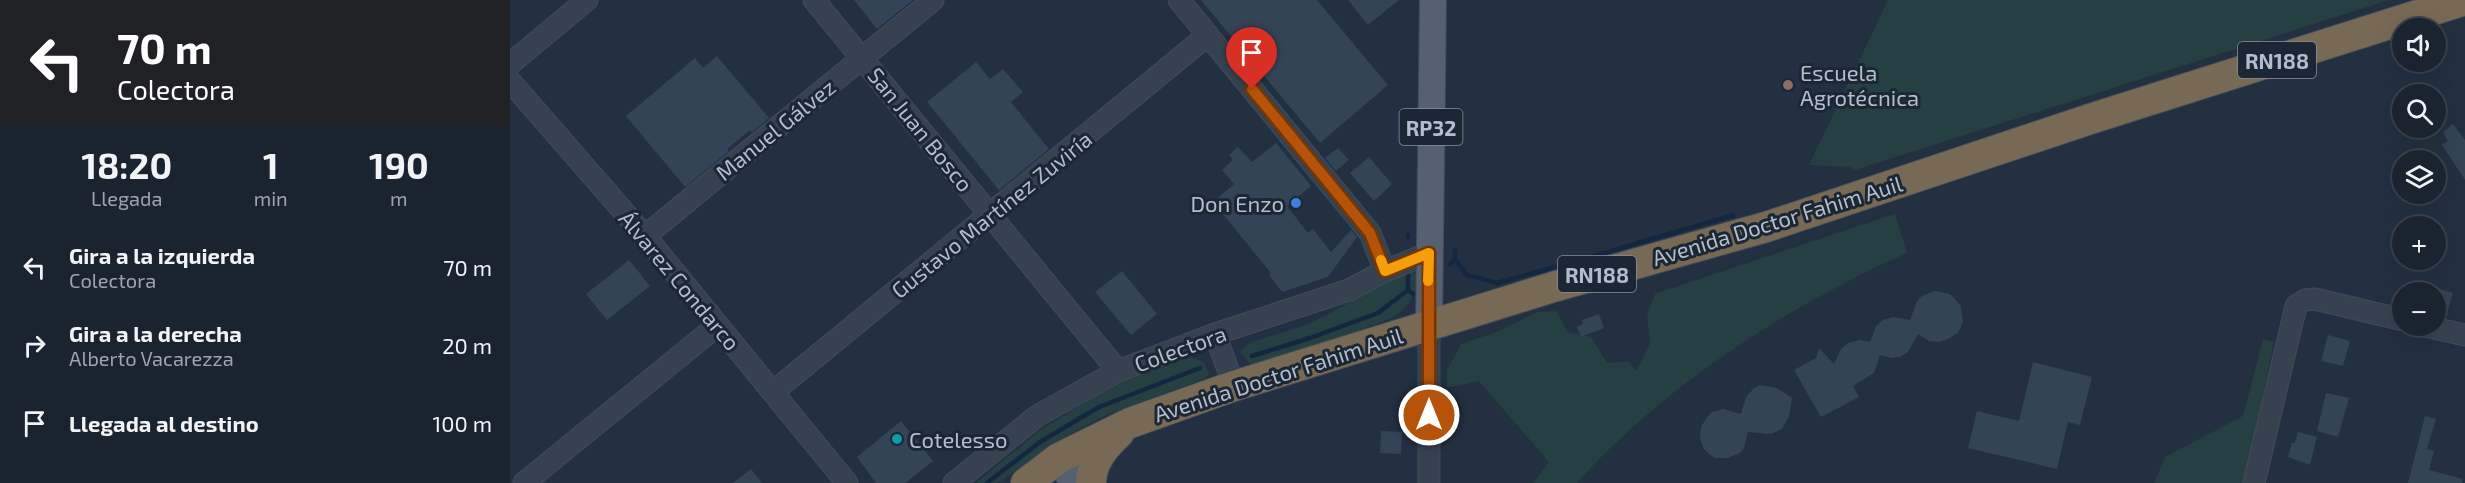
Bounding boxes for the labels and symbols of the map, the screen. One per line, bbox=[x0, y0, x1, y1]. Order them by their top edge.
pin bbox=[1226, 27, 1277, 89]
road number: RN188 bbox=[2238, 42, 2316, 78]
place label: Escuela Agrotécnica bbox=[1800, 59, 1919, 110]
street label: San Juan Bosco bbox=[863, 62, 979, 196]
street label: Manuel Gálvez bbox=[710, 73, 840, 185]
marker: Escuela Agrotécnica bbox=[1781, 78, 1795, 92]
road number: RP32 bbox=[1400, 109, 1462, 145]
street label: Gustavo Martínez Zuviría bbox=[886, 125, 1096, 303]
street label: Avenida Doctor Fahim Auil bbox=[1649, 169, 1906, 270]
place label: Don Enzo bbox=[1190, 190, 1284, 216]
marker: Don Enzo bbox=[1289, 196, 1303, 210]
street label: Álvarez Condarco bbox=[614, 205, 746, 355]
road number: RN188 bbox=[1558, 256, 1636, 292]
street label: Colectora bbox=[1130, 319, 1230, 377]
street label: Avenida Doctor Fahim Auil bbox=[1150, 321, 1406, 427]
position arrow bbox=[1397, 383, 1461, 447]
place label: Cotelesso bbox=[909, 426, 1007, 452]
marker: Cotelesso bbox=[890, 432, 904, 446]

